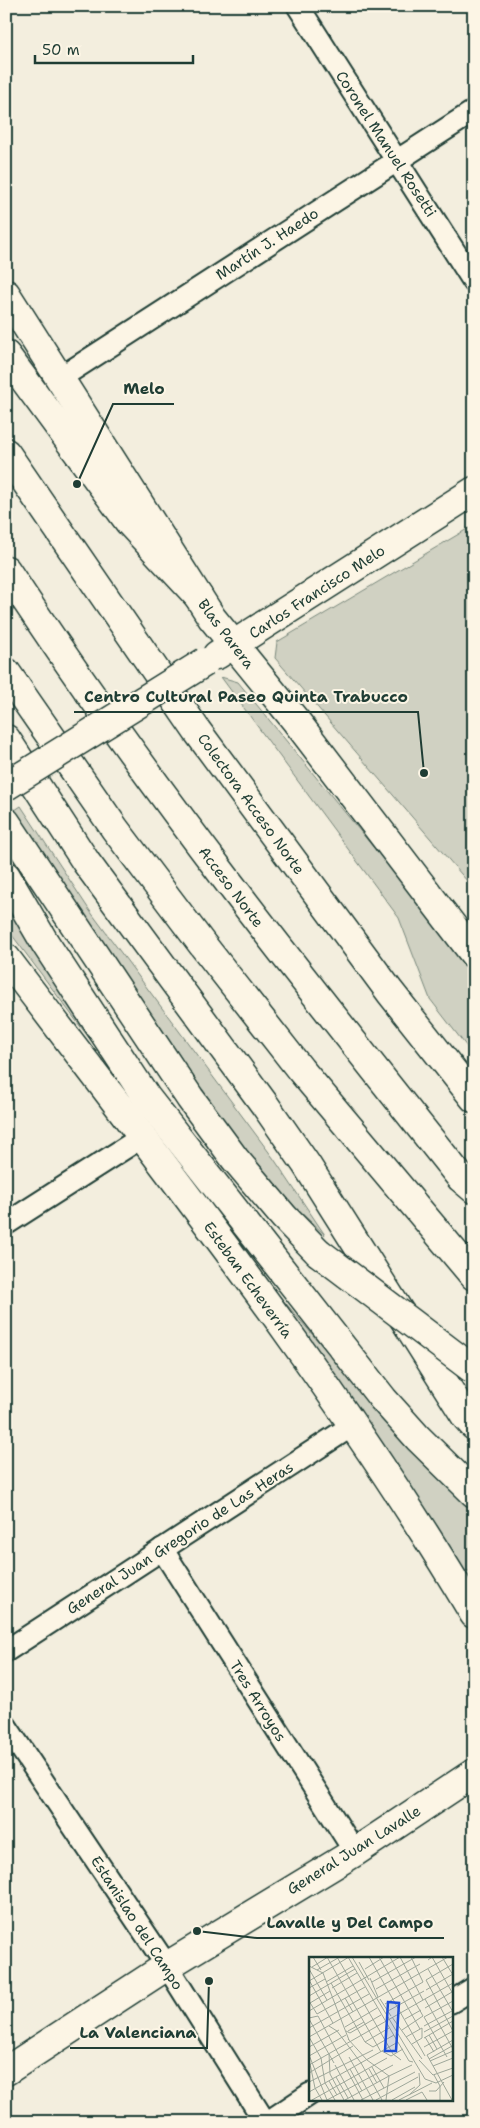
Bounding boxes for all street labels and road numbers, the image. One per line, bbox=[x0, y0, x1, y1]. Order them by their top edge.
street label: Coronel Manuel Rosetti bbox=[331, 67, 441, 221]
street label: Martín J. Haedo bbox=[212, 203, 322, 285]
street label: Carlos Francisco Melo bbox=[245, 540, 389, 644]
street label: Blas Parera bbox=[193, 595, 259, 673]
street label: Colectora Acceso Norte bbox=[193, 729, 309, 879]
street label: Acceso Norte bbox=[194, 842, 268, 932]
street label: Esteban Echeverría bbox=[199, 1218, 297, 1343]
street label: General Juan Gregorio de Las Heras bbox=[63, 1457, 297, 1619]
street label: Tres Arroyos bbox=[225, 1656, 291, 1746]
street label: General Juan Lavalle bbox=[283, 1801, 425, 1899]
street label: Estanislao del Campo bbox=[86, 1852, 188, 1994]

